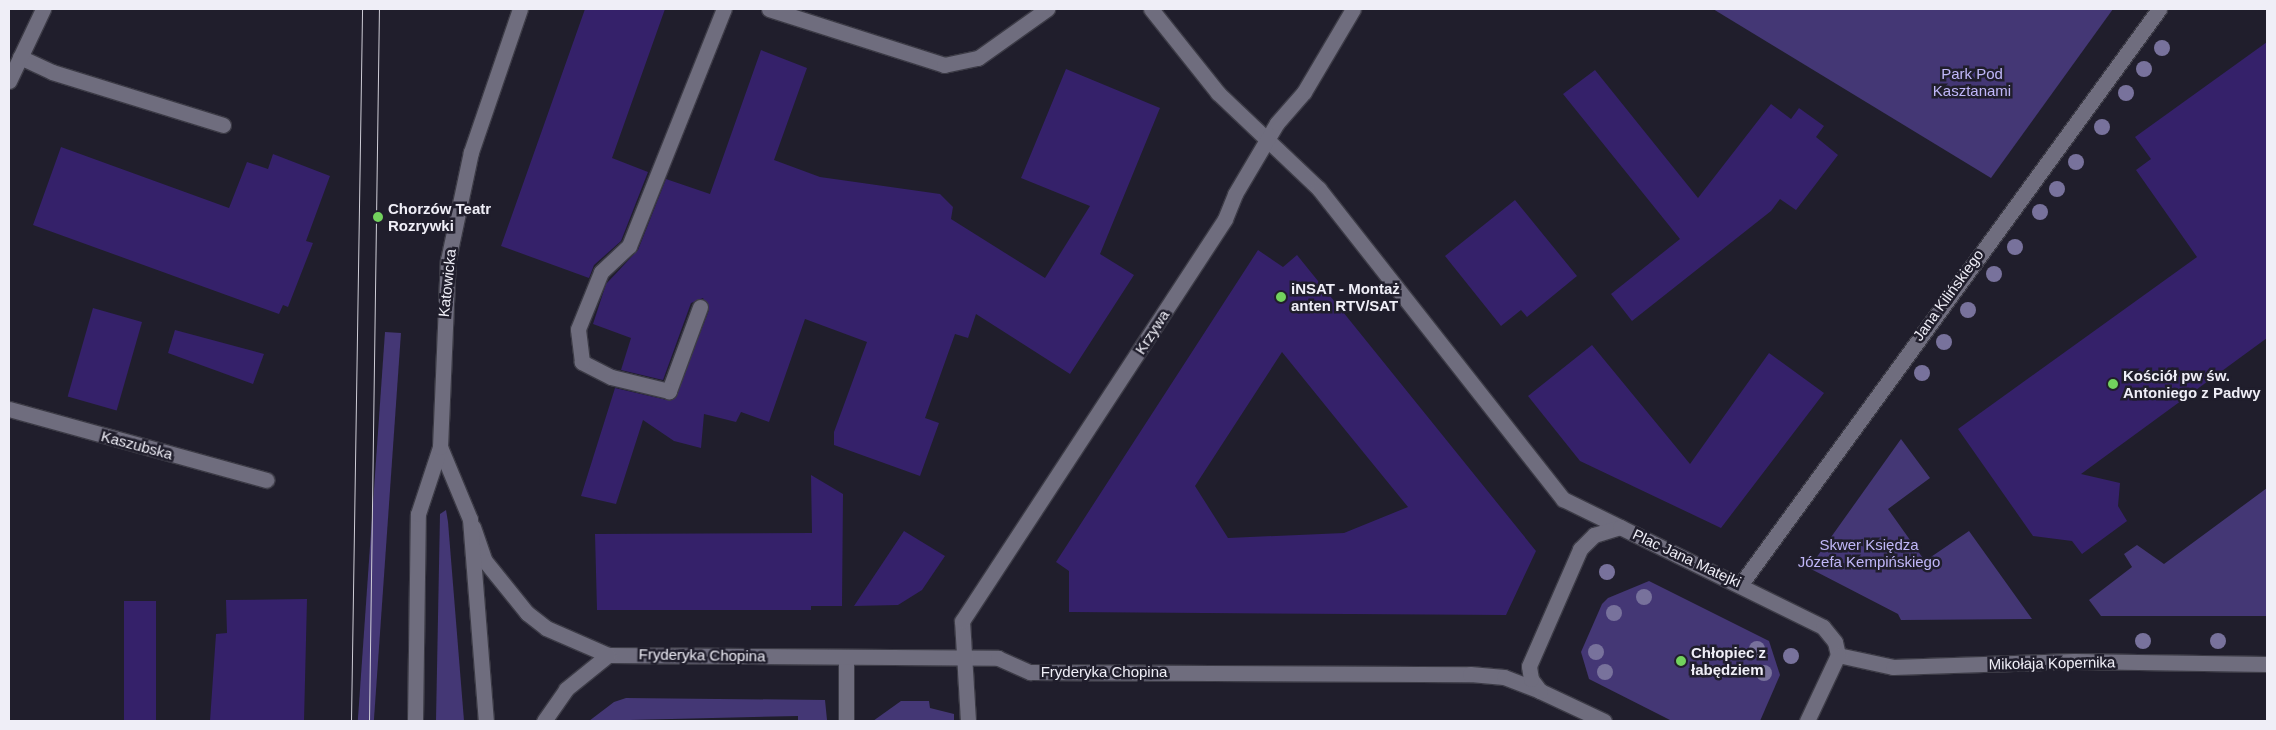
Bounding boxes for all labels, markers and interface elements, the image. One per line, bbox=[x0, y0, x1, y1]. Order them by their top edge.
park label: Park Pod Kasztanami bbox=[1933, 64, 2011, 99]
place label: Chorzów Teatr Rozrywki bbox=[388, 199, 491, 234]
marker: Chorzów Teatr Rozrywki bbox=[372, 211, 384, 223]
street label: Jana Kilińskiego bbox=[1909, 246, 1987, 344]
street label: Katowicka bbox=[434, 248, 460, 318]
place label: iNSAT - Montaż anten RTV/SAT bbox=[1291, 279, 1400, 314]
marker: iNSAT - Montaż anten RTV/SAT bbox=[1275, 291, 1287, 303]
street label: Krzywa bbox=[1131, 306, 1173, 358]
place label: Kościół pw św. Antoniego z Padwy bbox=[2123, 366, 2261, 401]
marker: Kościół pw św. Antoniego z Padwy bbox=[2107, 378, 2119, 390]
street label: Kaszubska bbox=[99, 427, 175, 463]
street label: Plac Jana Matejki bbox=[1630, 525, 1744, 591]
park label: Skwer Księdza Józefa Kempińskiego bbox=[1798, 535, 1940, 570]
place label: Chłopiec z łabędziem bbox=[1691, 643, 1766, 678]
street label: Fryderyka Chopina bbox=[638, 645, 766, 665]
street label: Mikołaja Kopernika bbox=[1988, 653, 2116, 673]
marker: Chłopiec z łabędziem bbox=[1675, 655, 1687, 667]
street label: Fryderyka Chopina bbox=[1041, 663, 1167, 681]

